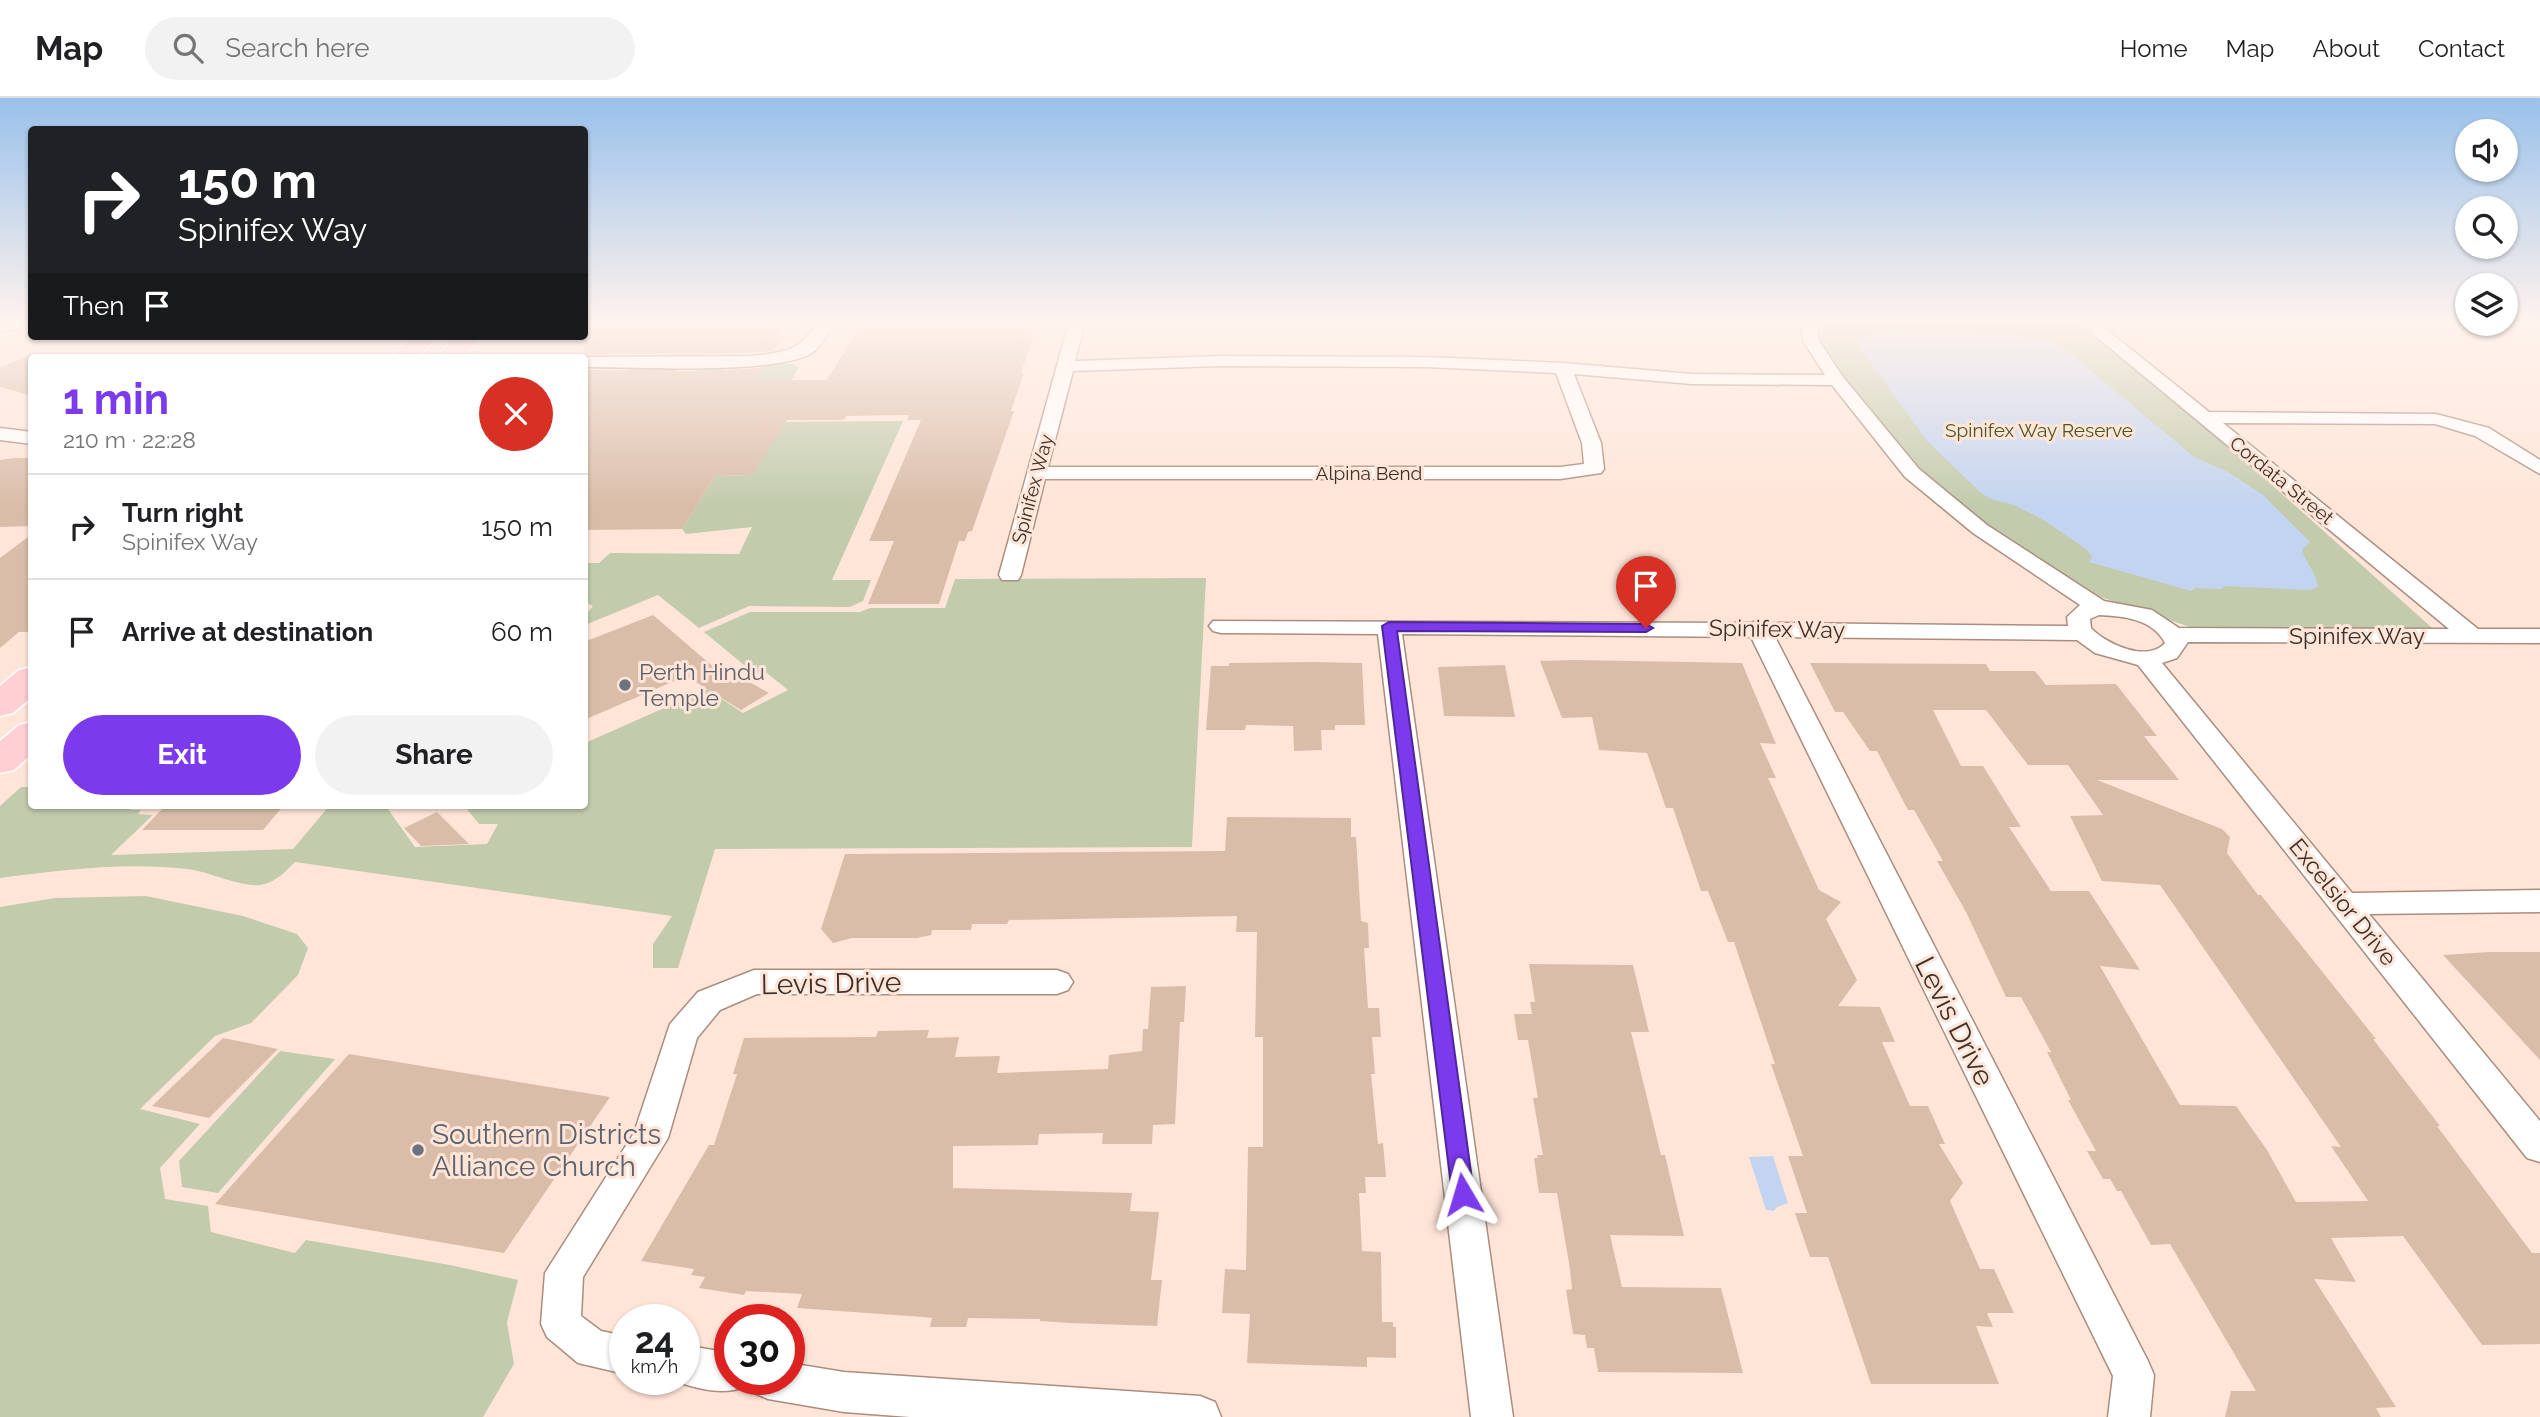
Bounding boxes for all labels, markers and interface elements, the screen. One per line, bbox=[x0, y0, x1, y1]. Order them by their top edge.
search box bbox=[145, 17, 635, 80]
text: Map bbox=[35, 29, 103, 68]
icon: search bbox=[169, 29, 207, 67]
text: Search here bbox=[225, 33, 370, 63]
text: Home bbox=[2120, 34, 2188, 63]
text: Map bbox=[2226, 34, 2274, 63]
text: About bbox=[2312, 34, 2380, 63]
text: Contact bbox=[2418, 34, 2505, 63]
map controls bbox=[2455, 119, 2518, 336]
button: sound bbox=[2455, 119, 2518, 182]
text: 150 m bbox=[178, 152, 317, 209]
icon: right bbox=[63, 154, 154, 245]
button: search bbox=[2455, 196, 2518, 259]
text: Spinifex Way bbox=[178, 211, 367, 248]
button: layers bbox=[2455, 273, 2518, 336]
icon: arrive bbox=[138, 287, 176, 325]
text: Then bbox=[63, 291, 124, 321]
text: 1 min bbox=[63, 375, 169, 424]
button: close bbox=[479, 377, 553, 451]
park label: Spinifex Way Reserve bbox=[1945, 419, 2133, 441]
text: 210 m · 22:28 bbox=[63, 426, 196, 453]
street label: Cordata Street bbox=[2226, 431, 2339, 529]
street label: Spinifex Way bbox=[1007, 432, 1057, 546]
street label: Alpina Bend bbox=[1316, 462, 1422, 484]
text: Turn right bbox=[122, 498, 243, 528]
icon: right bbox=[63, 508, 101, 546]
text: 150 m bbox=[481, 512, 553, 542]
text: Spinifex Way bbox=[122, 528, 258, 555]
pin bbox=[1616, 556, 1676, 628]
icon: arrive bbox=[1627, 567, 1665, 605]
icon: arrive bbox=[63, 613, 101, 651]
street label: Spinifex Way bbox=[1709, 614, 1845, 643]
text: Arrive at destination bbox=[122, 617, 373, 647]
text: 60 m bbox=[491, 617, 553, 647]
street label: Spinifex Way bbox=[2289, 622, 2425, 649]
place label: Perth Hindu Temple bbox=[639, 658, 765, 711]
marker: Perth Hindu Temple bbox=[617, 677, 633, 693]
button: Exit bbox=[63, 715, 301, 795]
button: Share bbox=[315, 715, 553, 795]
street label: Excelsior Drive bbox=[2284, 833, 2403, 971]
street label: Levis Drive bbox=[1908, 951, 2001, 1091]
street label: Levis Drive bbox=[760, 966, 902, 1001]
place label: Southern Districts Alliance Church bbox=[432, 1118, 661, 1183]
marker: Southern Districts Alliance Church bbox=[410, 1142, 426, 1158]
position arrow bbox=[1426, 1157, 1500, 1231]
speed limit sign: 30 bbox=[714, 1304, 805, 1395]
text: 24 bbox=[635, 1320, 674, 1361]
text: km/h bbox=[631, 1356, 678, 1377]

